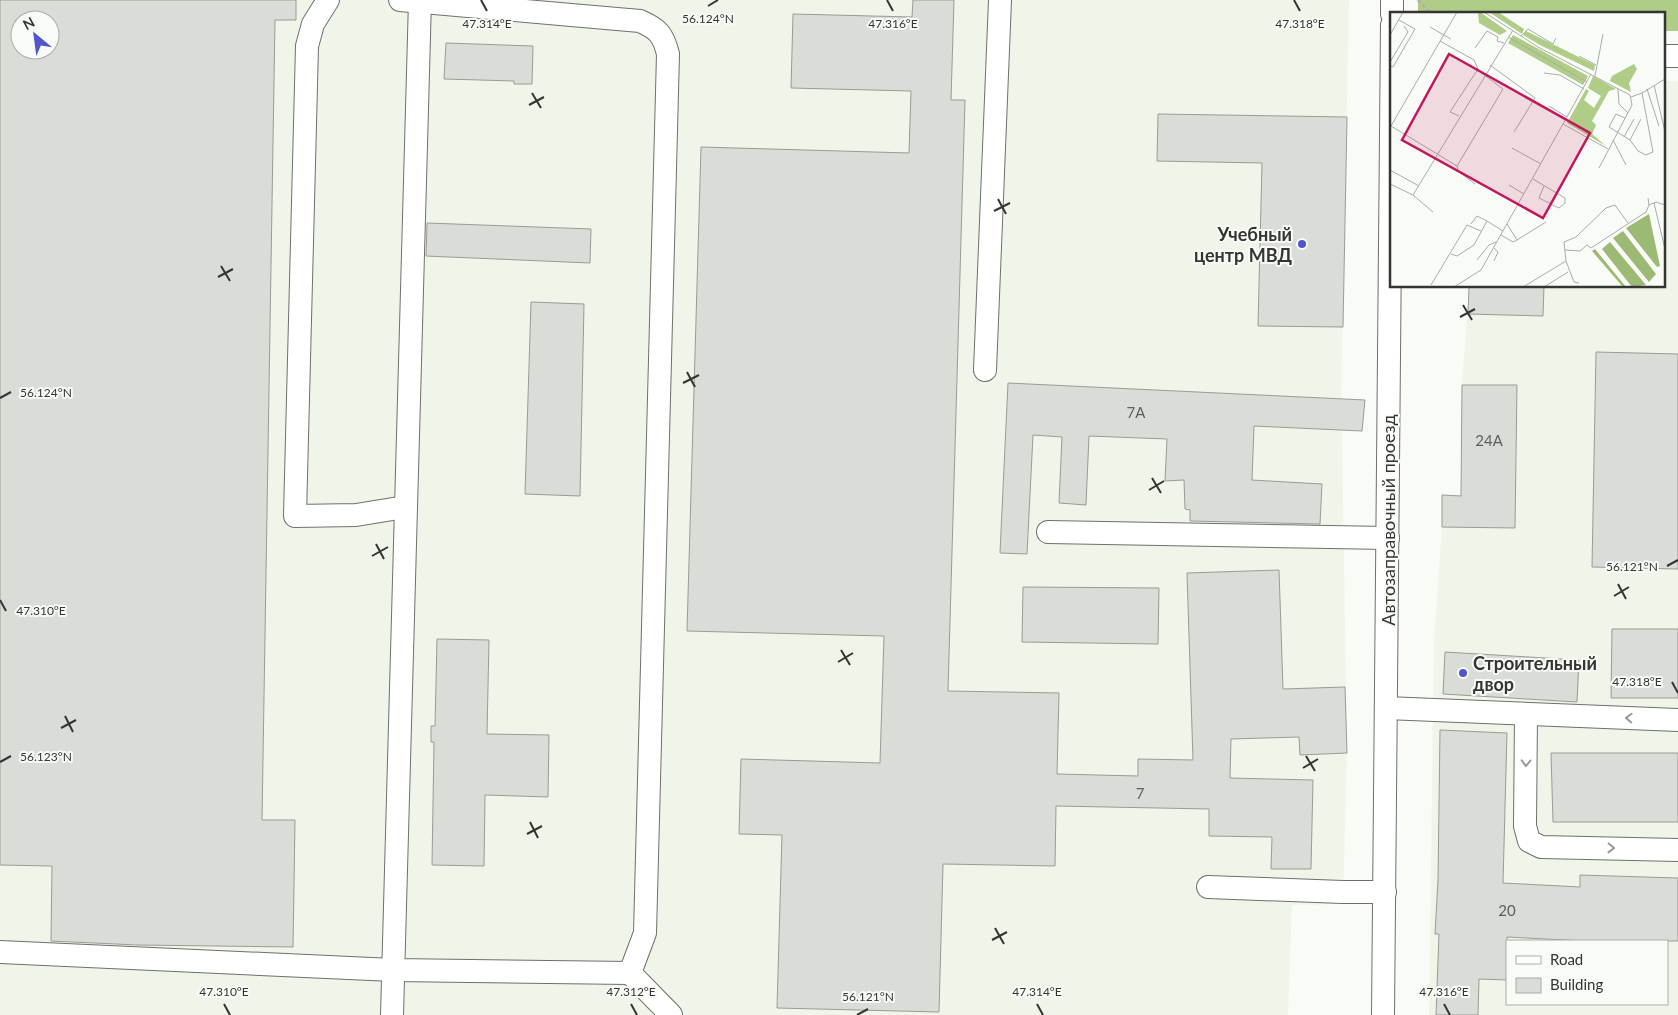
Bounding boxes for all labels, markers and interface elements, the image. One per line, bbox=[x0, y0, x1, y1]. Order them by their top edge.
north arrow bbox=[10, 10, 60, 60]
text: 56.124°N bbox=[682, 11, 734, 26]
inset map bbox=[1390, 12, 1666, 288]
text: N bbox=[20, 13, 37, 33]
text: 47.314°E bbox=[462, 16, 512, 31]
text: 47.316°E bbox=[868, 16, 918, 31]
text: 47.318°E bbox=[1275, 16, 1325, 31]
place label: Учебный центр МВД bbox=[1194, 223, 1292, 266]
marker: Учебный центр МВД bbox=[1296, 238, 1308, 250]
text: 56.124°N bbox=[20, 385, 72, 400]
house number: 7А bbox=[1127, 403, 1146, 421]
street label: Автозаправочный проезд bbox=[1377, 414, 1399, 626]
house number: 24А bbox=[1475, 431, 1504, 449]
text: 56.121°N bbox=[1606, 559, 1658, 574]
text: 47.310°E bbox=[16, 603, 66, 618]
place label: Строительный двор bbox=[1473, 652, 1597, 695]
marker: Строительный двор bbox=[1457, 667, 1469, 679]
text: 47.318°E bbox=[1612, 674, 1662, 689]
one-way arrow bbox=[1625, 713, 1633, 723]
text: 56.123°N bbox=[20, 749, 72, 764]
one-way arrow bbox=[1521, 759, 1531, 767]
house number: 7 bbox=[1136, 784, 1145, 802]
one-way arrow bbox=[1608, 843, 1616, 853]
house number: 20 bbox=[1498, 901, 1516, 919]
legend bbox=[1506, 940, 1668, 1005]
text: Road bbox=[1550, 950, 1583, 968]
text: Building bbox=[1550, 975, 1603, 993]
text: 47.310°E bbox=[199, 984, 249, 999]
text: 47.312°E bbox=[606, 984, 656, 999]
text: 47.314°E bbox=[1012, 984, 1062, 999]
text: 47.316°E bbox=[1419, 984, 1469, 999]
text: 56.121°N bbox=[842, 989, 894, 1004]

